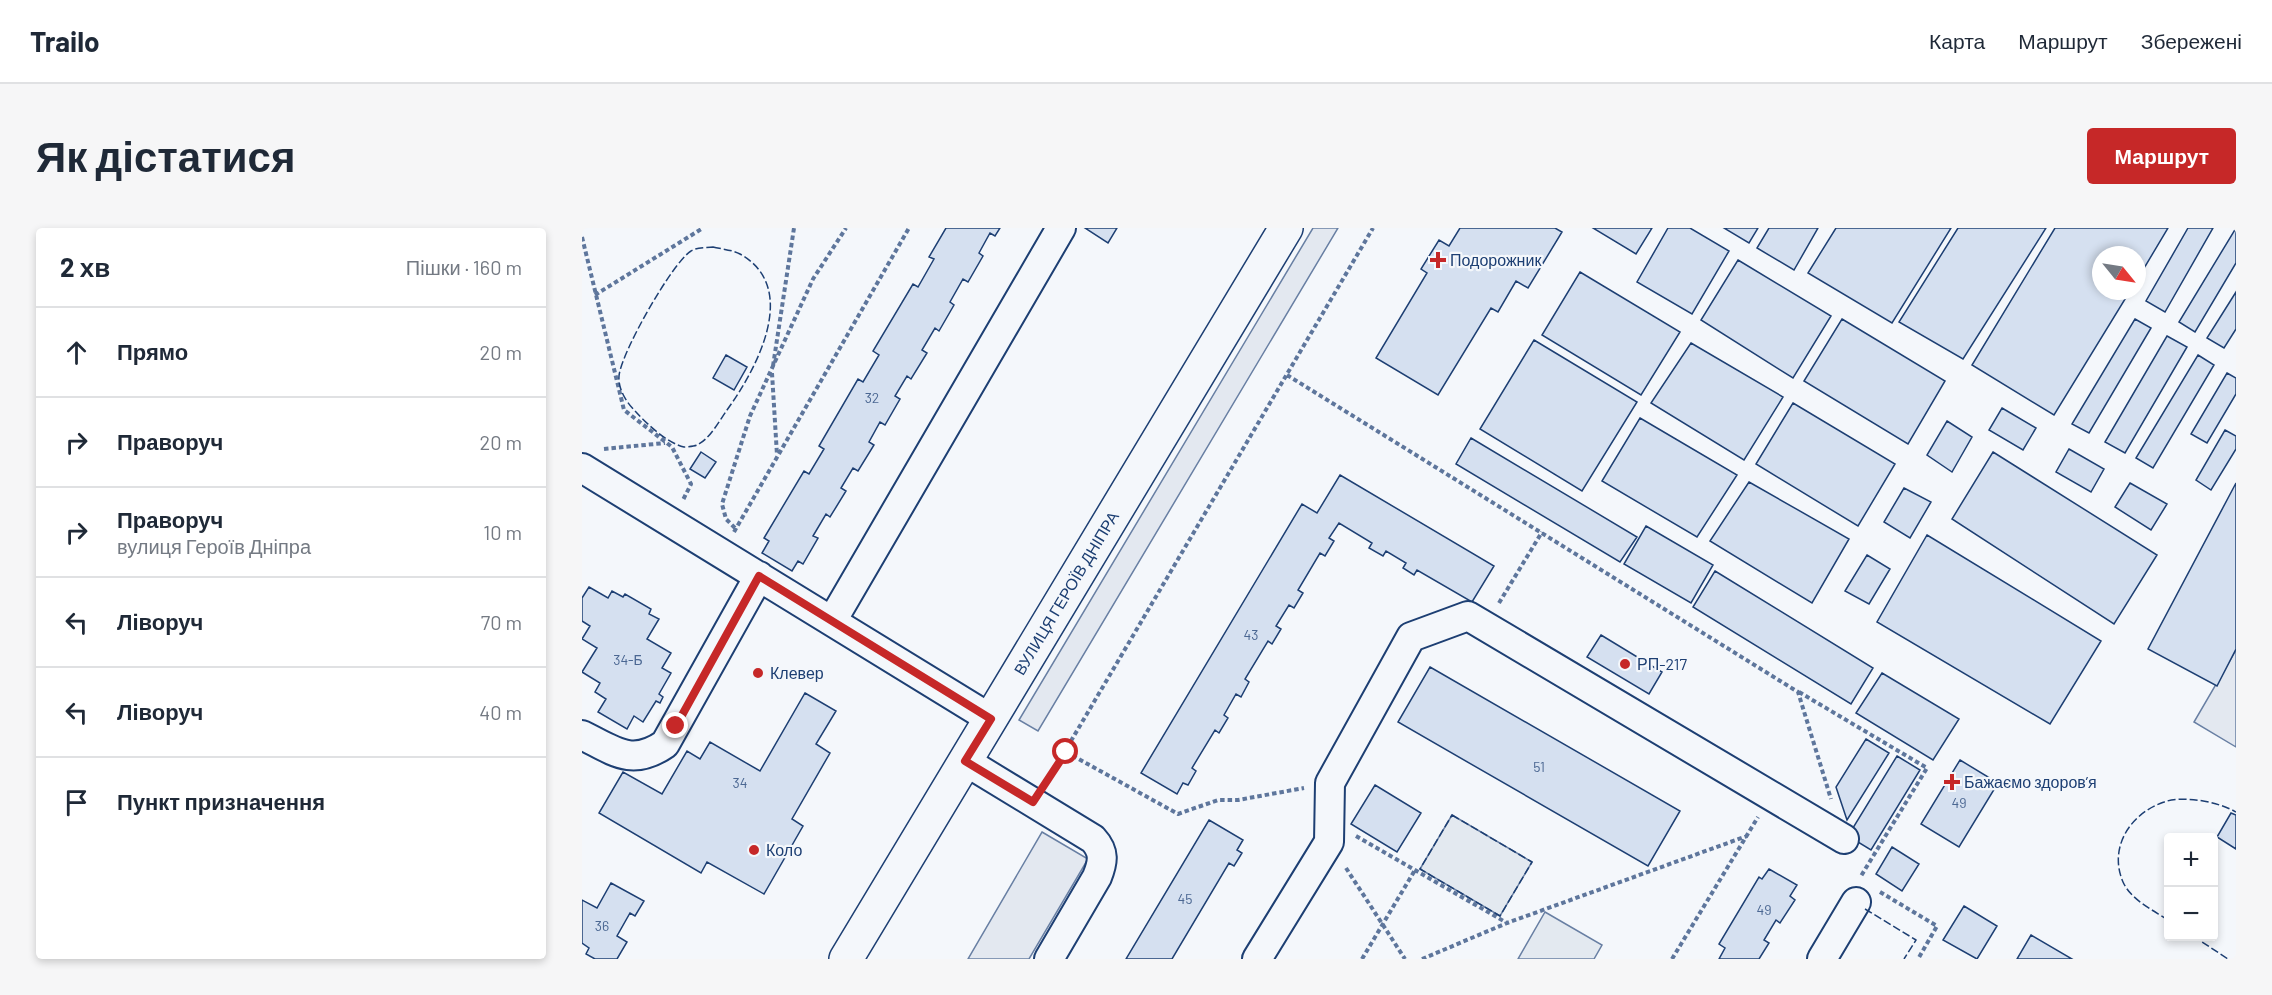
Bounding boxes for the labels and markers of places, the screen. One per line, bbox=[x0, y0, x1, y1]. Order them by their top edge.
place label: Подорожник bbox=[1450, 250, 1542, 269]
marker: Подорожник bbox=[1431, 253, 1445, 267]
place label: РП-217 bbox=[1637, 654, 1687, 673]
marker: РП-217 bbox=[1618, 657, 1632, 671]
place label: Клевер bbox=[770, 663, 824, 682]
marker: Клевер bbox=[751, 666, 765, 680]
place label: Бажаємо здоровʼя bbox=[1964, 772, 2097, 791]
marker: Бажаємо здоровʼя bbox=[1945, 775, 1959, 789]
place label: Коло bbox=[766, 840, 802, 859]
marker: Коло bbox=[747, 843, 761, 857]

